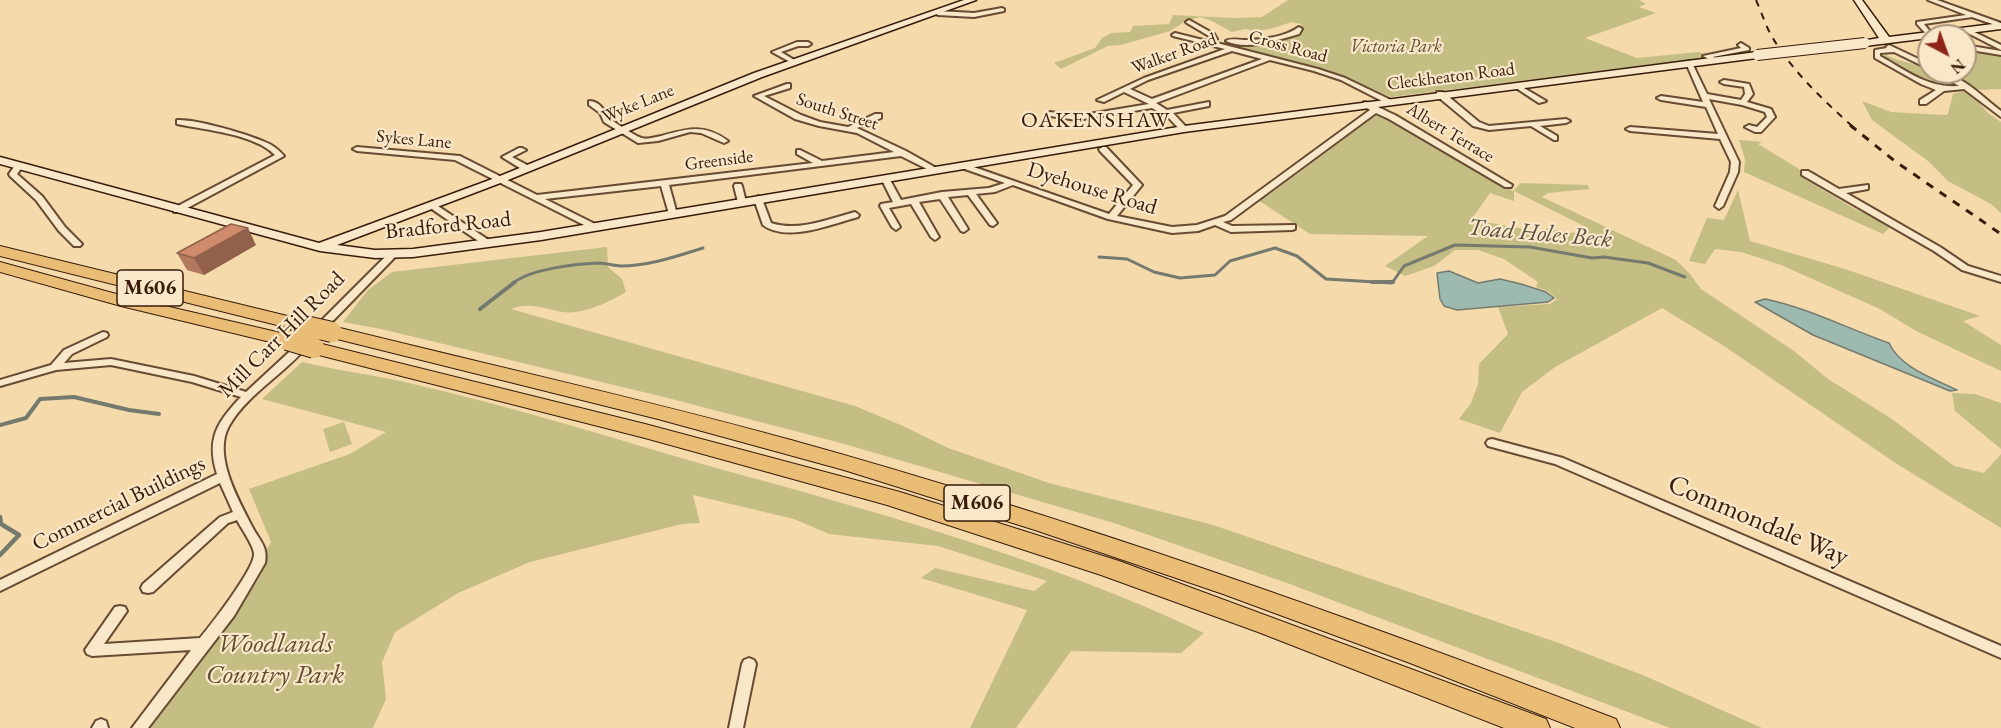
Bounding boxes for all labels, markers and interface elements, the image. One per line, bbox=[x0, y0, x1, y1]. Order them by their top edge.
north arrow bbox=[1917, 24, 1977, 84]
street label: Cross Road bbox=[1246, 26, 1330, 68]
street label: Walker Road bbox=[1129, 29, 1219, 79]
park label: Victoria Park bbox=[1350, 36, 1442, 58]
text: N bbox=[1946, 54, 1970, 79]
street label: Cleckheaton Road bbox=[1386, 58, 1516, 96]
street label: Wyke Lane bbox=[599, 80, 677, 128]
street label: South Street bbox=[793, 89, 881, 135]
street label: Albert Terrace bbox=[1402, 98, 1498, 168]
district label: OAKENSHAW bbox=[1021, 108, 1171, 134]
street label: Sykes Lane bbox=[376, 126, 452, 154]
street label: Greenside bbox=[684, 146, 754, 176]
street label: Dyehouse Road bbox=[1024, 157, 1160, 221]
street label: Bradford Road bbox=[384, 206, 512, 246]
water label: Toad Holes Beck bbox=[1467, 213, 1613, 255]
street label: Mill Carr Hill Road bbox=[213, 266, 351, 404]
road number: M606 bbox=[117, 270, 183, 306]
street label: Commercial Buildings bbox=[28, 451, 210, 557]
street label: Commondale Way bbox=[1663, 468, 1853, 574]
road number: M606 bbox=[944, 485, 1010, 521]
park label: Woodlands Country Park bbox=[206, 629, 344, 692]

